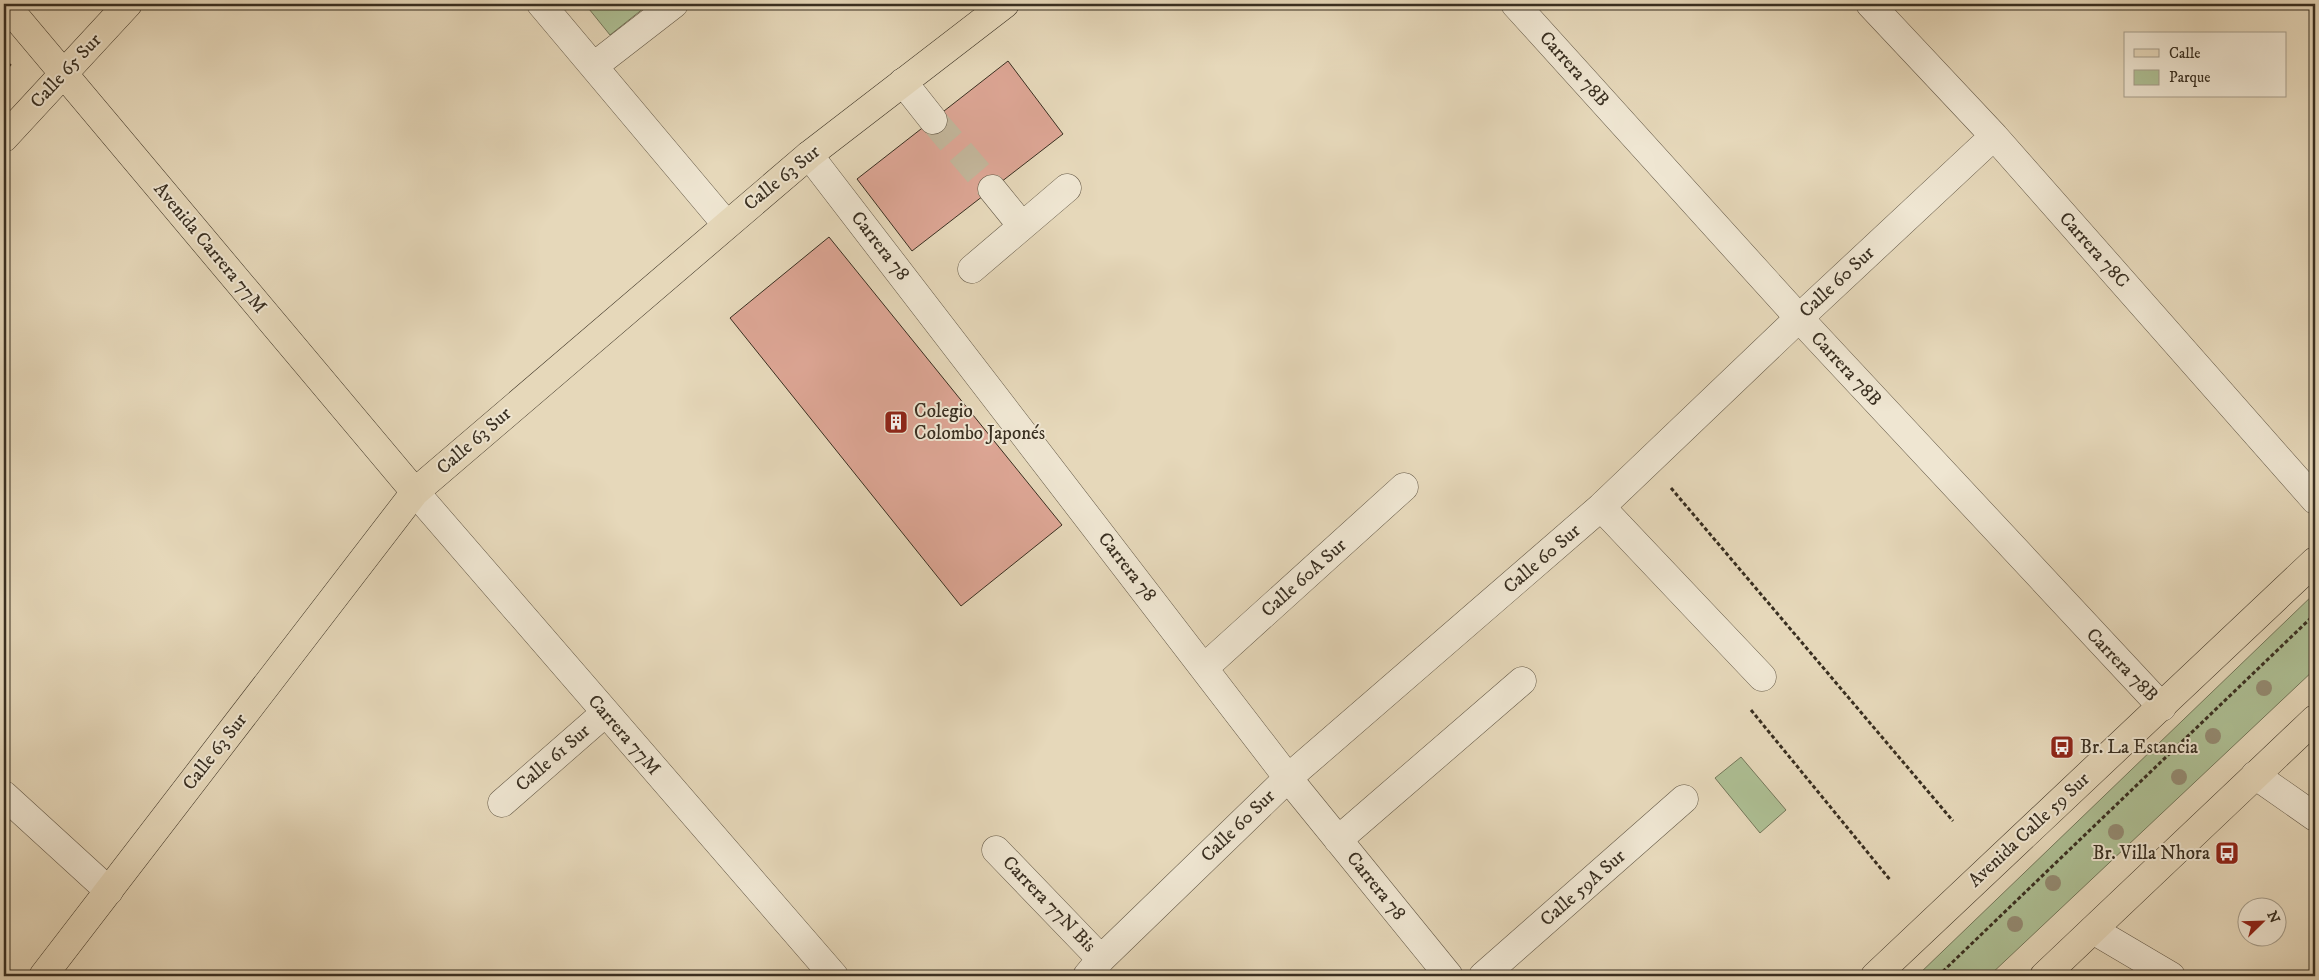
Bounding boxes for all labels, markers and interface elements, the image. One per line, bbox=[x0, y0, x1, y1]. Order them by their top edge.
street label: Carrera 78B bbox=[1534, 27, 1614, 111]
street label: Calle 65 Sur bbox=[26, 29, 106, 113]
legend bbox=[2124, 32, 2286, 98]
text: Calle bbox=[2169, 44, 2201, 63]
text: Parque bbox=[2169, 68, 2210, 87]
street label: Calle 63 Sur bbox=[739, 140, 825, 216]
street label: Avenida Carrera 77M bbox=[149, 178, 271, 318]
street label: Carrera 78 bbox=[846, 207, 914, 285]
street label: Carrera 78C bbox=[2054, 207, 2134, 293]
street label: Calle 60 Sur bbox=[1795, 241, 1879, 323]
street label: Carrera 78B bbox=[1806, 327, 1886, 411]
place label: Colegio Colombo Japonés bbox=[914, 400, 1045, 445]
street label: Calle 63 Sur bbox=[432, 402, 516, 480]
building icon: Colegio Colombo Japonés bbox=[883, 409, 909, 435]
street label: Calle 60 Sur bbox=[1499, 519, 1585, 599]
street label: Carrera 78 bbox=[1093, 528, 1161, 606]
street label: Calle 60A Sur bbox=[1257, 534, 1351, 622]
street label: Carrera 78B bbox=[2081, 623, 2163, 707]
street label: Carrera 77M bbox=[583, 690, 665, 780]
street label: Calle 63 Sur bbox=[178, 709, 252, 795]
street label: Calle 61 Sur bbox=[511, 719, 595, 797]
bus stop icon: Br. La Estancia bbox=[2049, 734, 2075, 760]
place label: Br. La Estancia bbox=[2080, 736, 2198, 759]
street label: Avenida Calle 59 Sur bbox=[1964, 768, 2094, 892]
street label: Calle 60 Sur bbox=[1196, 785, 1280, 867]
bus stop icon: Br. Villa Nhora bbox=[2214, 840, 2240, 866]
place label: Br. Villa Nhora bbox=[2093, 842, 2210, 865]
street label: Calle 59A Sur bbox=[1536, 845, 1630, 931]
street label: Carrera 78 bbox=[1341, 847, 1411, 925]
street label: Carrera 77N Bis bbox=[997, 851, 1101, 957]
north arrow bbox=[2236, 898, 2286, 948]
text: N bbox=[2263, 909, 2284, 927]

